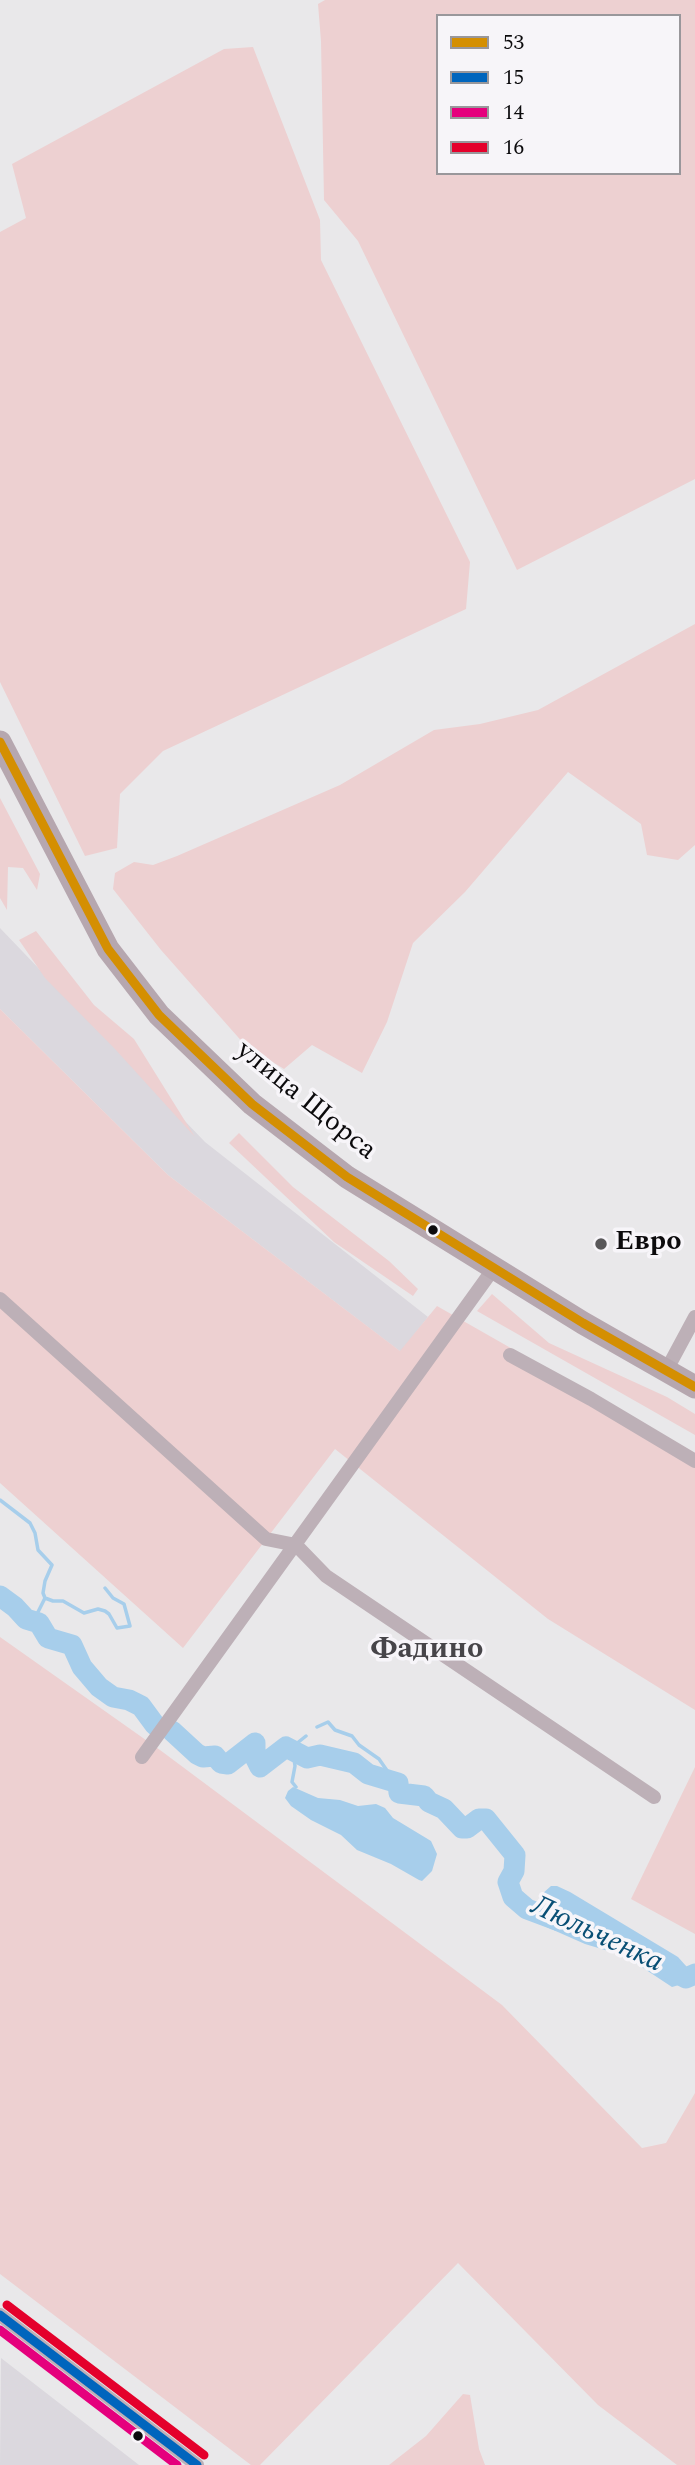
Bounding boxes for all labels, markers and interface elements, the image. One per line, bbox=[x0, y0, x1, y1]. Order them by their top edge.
legend bbox=[436, 14, 681, 175]
text: 53 bbox=[503, 27, 524, 59]
text: 15 bbox=[503, 62, 524, 94]
text: 14 bbox=[503, 97, 524, 129]
text: 16 bbox=[503, 132, 524, 164]
street label: улица Щорса bbox=[228, 1035, 382, 1169]
unlabelled marker bbox=[426, 1223, 440, 1237]
place label: Евро bbox=[615, 1227, 682, 1261]
marker: Евро bbox=[593, 1236, 609, 1252]
district label: Фадино bbox=[370, 1633, 484, 1669]
water label: Люльченка bbox=[524, 1890, 668, 1982]
unlabelled marker bbox=[131, 2429, 145, 2443]

